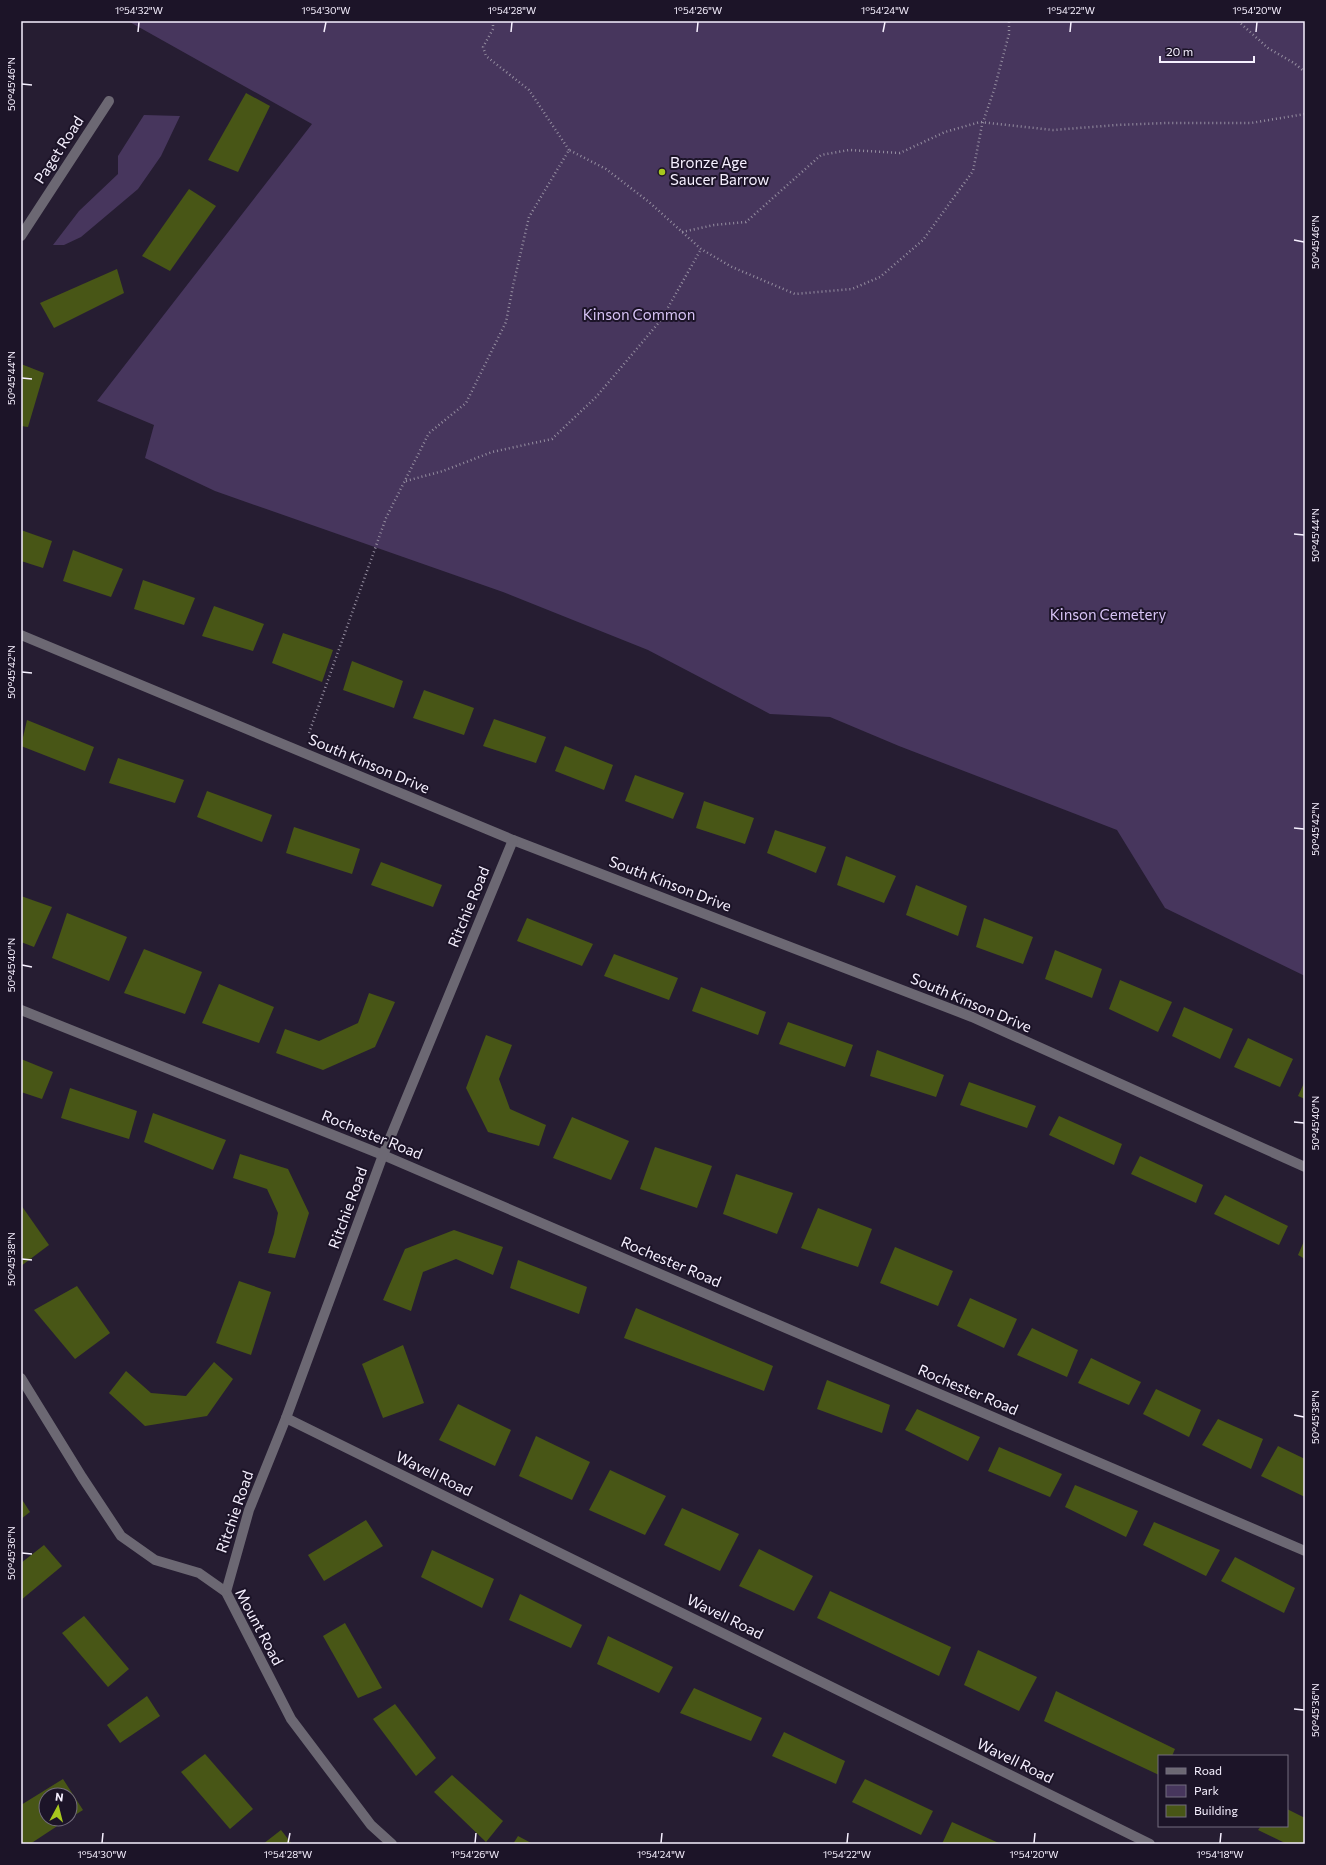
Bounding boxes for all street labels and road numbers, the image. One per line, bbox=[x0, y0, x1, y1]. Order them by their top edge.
street label: Paget Road bbox=[30, 112, 87, 187]
street label: South Kinson Drive bbox=[306, 729, 433, 797]
street label: South Kinson Drive bbox=[607, 851, 734, 915]
street label: Ritchie Road bbox=[444, 864, 492, 950]
street label: South Kinson Drive bbox=[908, 968, 1035, 1036]
street label: Rochester Road bbox=[319, 1106, 425, 1162]
street label: Ritchie Road bbox=[324, 1164, 370, 1251]
street label: Rochester Road bbox=[619, 1232, 724, 1290]
street label: Rochester Road bbox=[916, 1360, 1021, 1418]
street label: Wavell Road bbox=[393, 1447, 476, 1499]
street label: Ritchie Road bbox=[212, 1468, 257, 1555]
street label: Mount Road bbox=[232, 1585, 288, 1668]
street label: Wavell Road bbox=[684, 1590, 767, 1642]
street label: Wavell Road bbox=[974, 1734, 1057, 1786]

